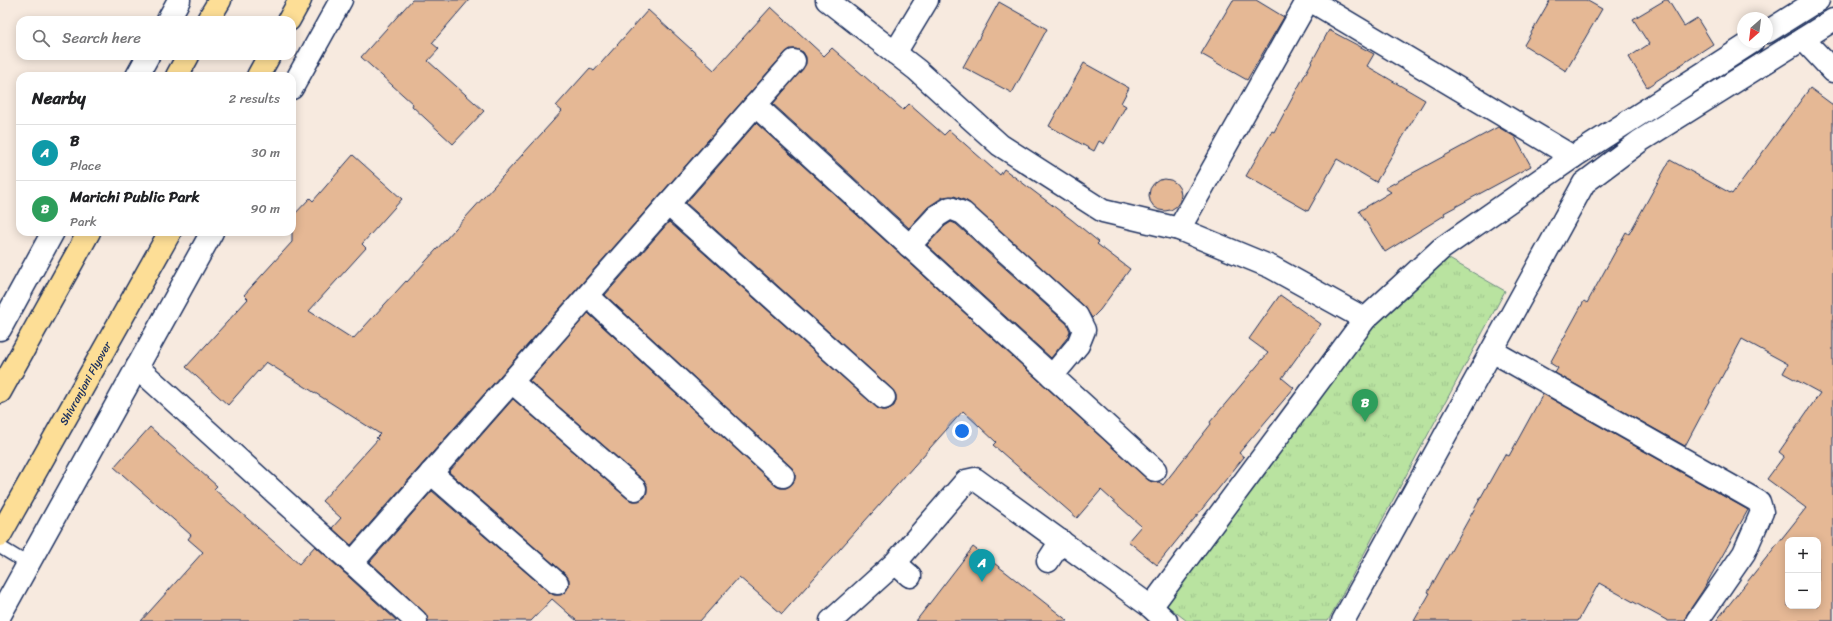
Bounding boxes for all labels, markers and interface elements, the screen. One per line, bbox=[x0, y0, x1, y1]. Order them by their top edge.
north arrow bbox=[1737, 12, 1773, 48]
search box bbox=[16, 16, 296, 60]
text: Search here bbox=[62, 25, 141, 51]
icon: search bbox=[30, 27, 52, 49]
text: Nearby bbox=[32, 83, 86, 113]
text: 2 results bbox=[229, 87, 280, 110]
text: B bbox=[70, 128, 79, 154]
text: A bbox=[41, 141, 49, 164]
text: 30 m bbox=[251, 141, 280, 164]
text: Place bbox=[70, 154, 101, 177]
text: Marichi Public Park bbox=[70, 184, 199, 210]
text: B bbox=[41, 197, 49, 220]
text: 90 m bbox=[250, 197, 280, 220]
text: Park bbox=[70, 210, 97, 233]
street label: Shivranjani Flyover bbox=[54, 337, 117, 429]
pin: B bbox=[1352, 389, 1378, 422]
your location bbox=[952, 421, 972, 441]
map controls bbox=[1785, 537, 1821, 609]
button: + bbox=[1785, 537, 1821, 573]
pin: A bbox=[969, 549, 995, 582]
button: − bbox=[1785, 573, 1821, 609]

